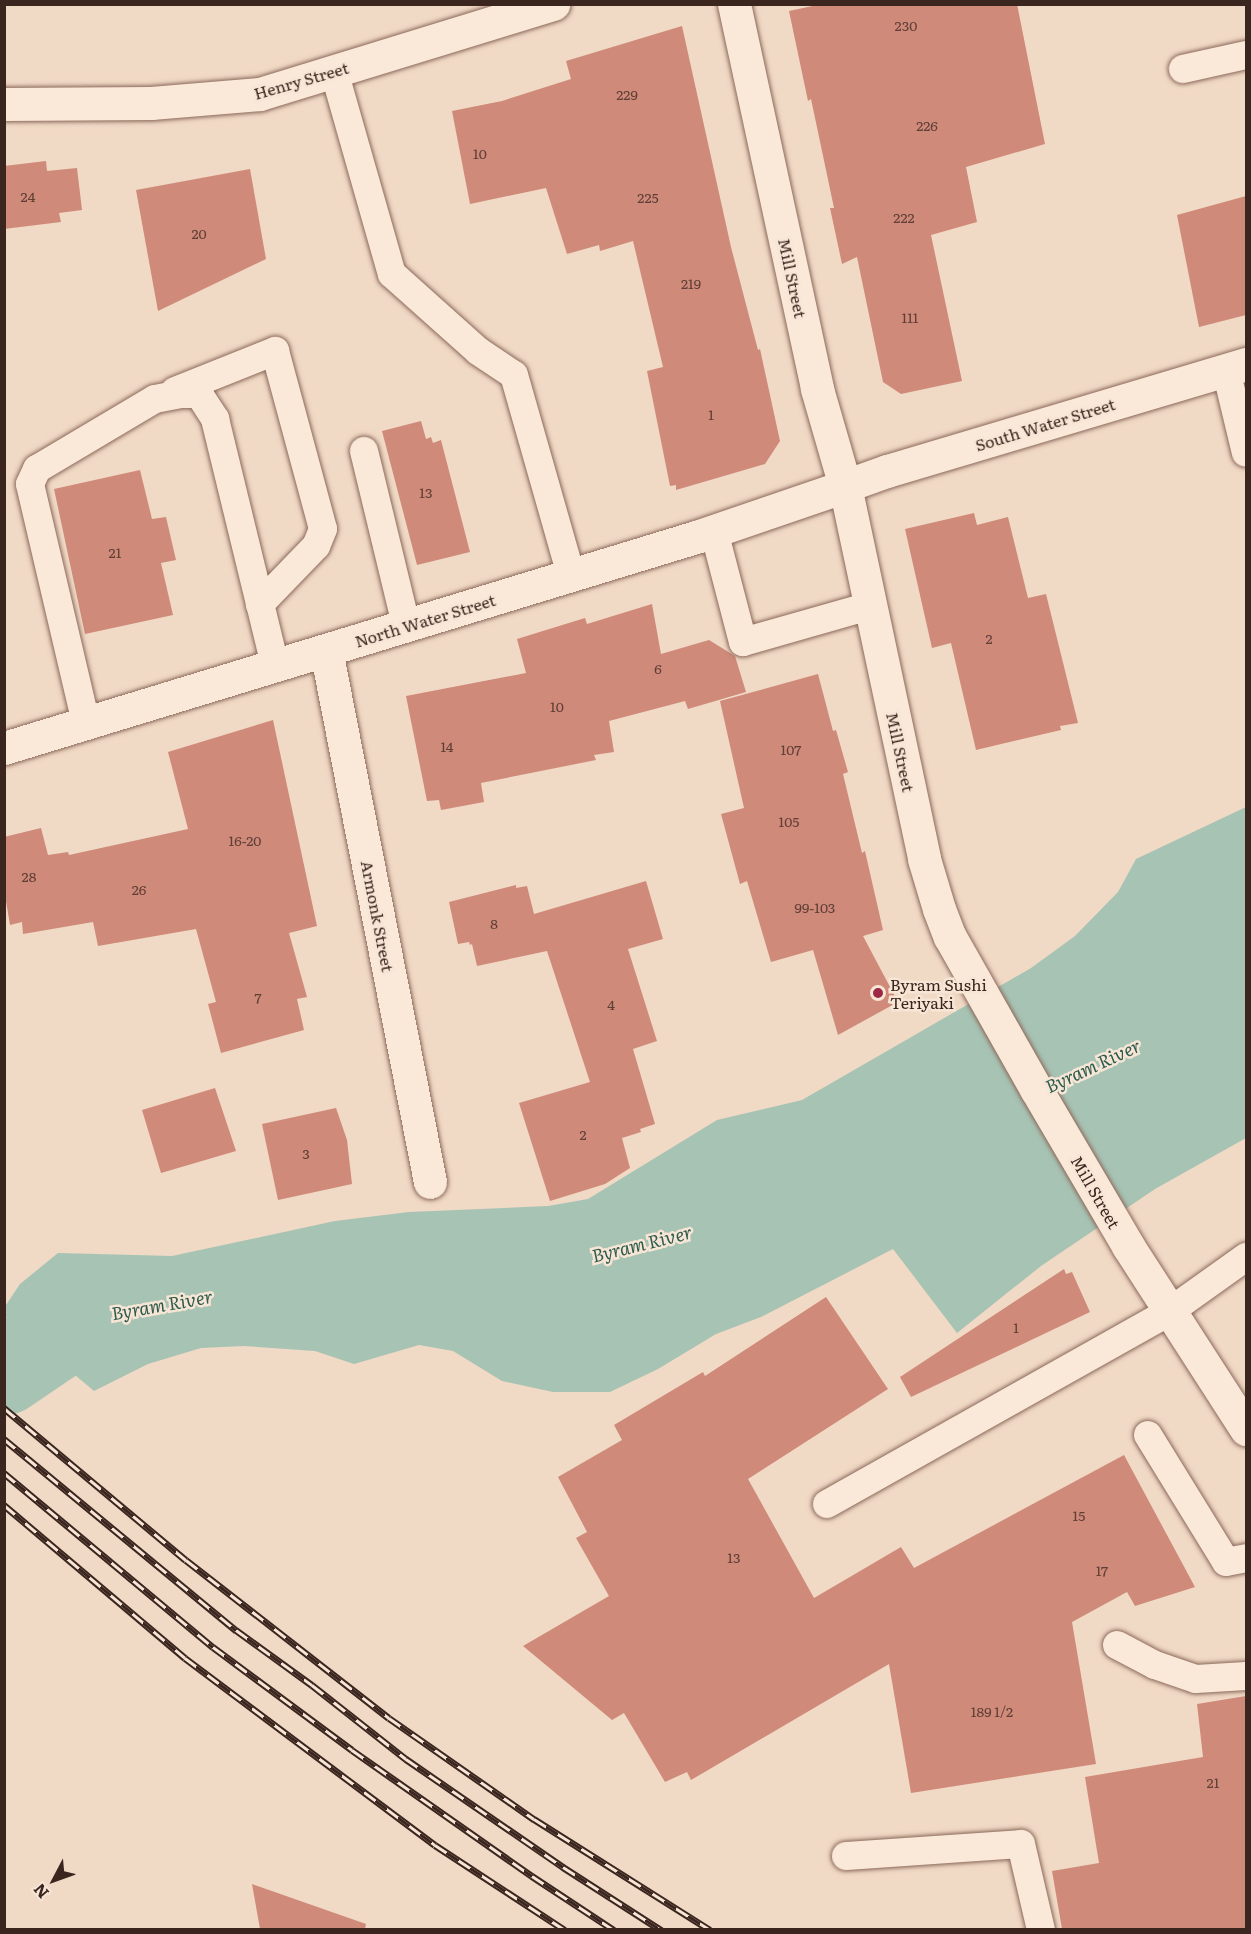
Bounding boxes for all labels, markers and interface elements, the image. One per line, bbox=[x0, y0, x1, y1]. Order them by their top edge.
house number: 230 bbox=[895, 17, 917, 33]
street label: Henry Street bbox=[251, 57, 351, 103]
house number: 229 bbox=[616, 86, 638, 102]
house number: 226 bbox=[916, 117, 938, 133]
house number: 10 bbox=[473, 145, 487, 161]
house number: 24 bbox=[21, 188, 35, 204]
house number: 225 bbox=[637, 189, 659, 205]
house number: 222 bbox=[893, 209, 915, 225]
house number: 20 bbox=[191, 225, 207, 241]
street label: Mill Street bbox=[775, 236, 811, 320]
house number: 219 bbox=[681, 275, 701, 291]
house number: 111 bbox=[901, 309, 919, 325]
street label: South Water Street bbox=[973, 394, 1117, 454]
house number: 1 bbox=[708, 406, 714, 422]
house number: 13 bbox=[419, 484, 433, 500]
house number: 21 bbox=[109, 544, 121, 560]
street label: North Water Street bbox=[352, 589, 498, 651]
house number: 2 bbox=[985, 630, 993, 646]
house number: 6 bbox=[654, 660, 662, 676]
house number: 10 bbox=[550, 698, 564, 714]
street label: Mill Street bbox=[883, 710, 919, 794]
house number: 14 bbox=[441, 738, 453, 754]
house number: 107 bbox=[781, 741, 801, 757]
house number: 105 bbox=[779, 813, 799, 829]
house number: 16-20 bbox=[229, 832, 261, 848]
street label: Armonk Street bbox=[358, 859, 398, 973]
house number: 28 bbox=[22, 868, 36, 884]
house number: 26 bbox=[132, 881, 146, 897]
house number: 99-103 bbox=[795, 899, 835, 915]
house number: 8 bbox=[490, 915, 498, 931]
place label: Byram Sushi Teriyaki bbox=[890, 974, 987, 1012]
marker: Byram Sushi Teriyaki bbox=[871, 986, 885, 1000]
house number: 7 bbox=[254, 989, 262, 1005]
house number: 4 bbox=[607, 996, 615, 1012]
water label: Byram River bbox=[1042, 1035, 1144, 1097]
house number: 2 bbox=[579, 1126, 587, 1142]
house number: 3 bbox=[302, 1145, 310, 1161]
street label: Mill Street bbox=[1067, 1152, 1125, 1232]
water label: Byram River bbox=[590, 1221, 694, 1267]
water label: Byram River bbox=[110, 1285, 214, 1325]
house number: 1 bbox=[1013, 1319, 1019, 1335]
house number: 15 bbox=[1073, 1507, 1085, 1523]
house number: 13 bbox=[727, 1549, 741, 1565]
house number: 17 bbox=[1096, 1562, 1108, 1578]
house number: 189 1/2 bbox=[971, 1703, 1013, 1719]
house number: 21 bbox=[1207, 1774, 1219, 1790]
north arrow bbox=[24, 1850, 84, 1910]
text: N bbox=[27, 1879, 54, 1905]

